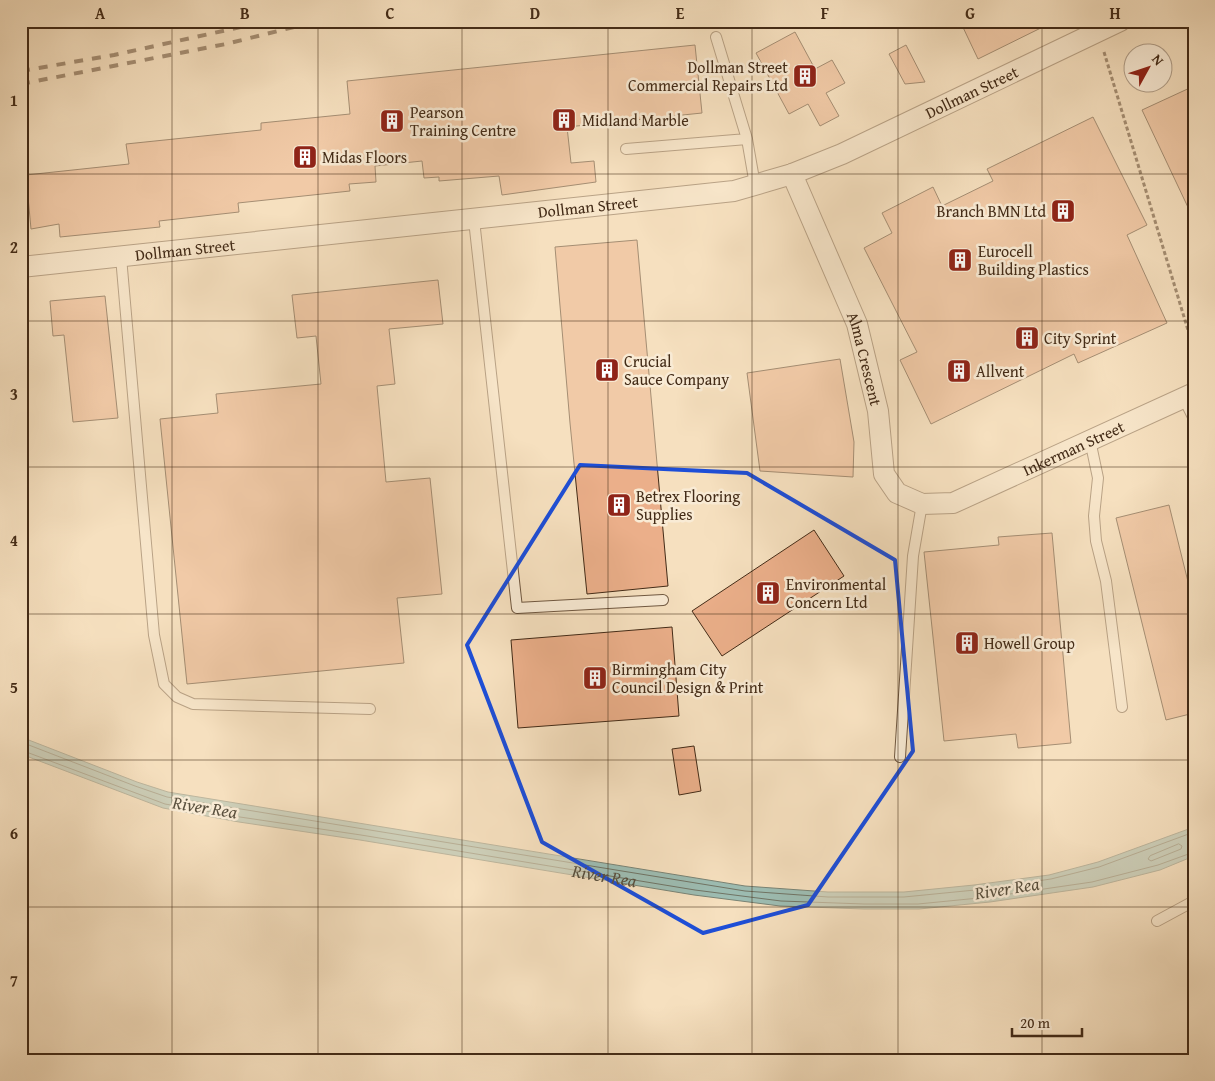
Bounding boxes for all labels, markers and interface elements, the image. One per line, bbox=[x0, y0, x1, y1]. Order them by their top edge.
text: A bbox=[95, 1, 106, 25]
text: B bbox=[240, 1, 250, 25]
text: C bbox=[385, 1, 395, 25]
text: D bbox=[530, 1, 540, 25]
text: E bbox=[676, 1, 685, 25]
text: F bbox=[821, 1, 829, 25]
text: G bbox=[965, 1, 975, 25]
text: H bbox=[1109, 1, 1121, 25]
north arrow bbox=[1122, 42, 1172, 92]
text: N bbox=[1147, 50, 1169, 70]
place label: Dollman Street Commercial Repairs Ltd bbox=[628, 55, 788, 97]
street label: Dollman Street bbox=[921, 59, 1022, 125]
building icon: Dollman Street Commercial Repairs Ltd bbox=[792, 63, 818, 89]
text: 1 bbox=[10, 88, 18, 112]
place label: Pearson Training Centre bbox=[410, 100, 516, 142]
building icon: Midland Marble bbox=[551, 107, 577, 133]
building icon: Pearson Training Centre bbox=[379, 108, 405, 134]
place label: Midland Marble bbox=[582, 108, 689, 132]
building icon: Midas Floors bbox=[292, 144, 318, 170]
place label: Midas Floors bbox=[322, 145, 407, 169]
street label: Dollman Street bbox=[537, 189, 639, 224]
building icon: Branch BMN Ltd bbox=[1050, 198, 1076, 224]
place label: Branch BMN Ltd bbox=[936, 199, 1046, 223]
street label: Dollman Street bbox=[134, 232, 237, 267]
text: 2 bbox=[10, 235, 18, 259]
place label: Eurocell Building Plastics bbox=[978, 239, 1089, 281]
building icon: Eurocell Building Plastics bbox=[947, 247, 973, 273]
street label: Alma Crescent bbox=[841, 308, 888, 409]
building icon: City Sprint bbox=[1014, 325, 1040, 351]
place label: City Sprint bbox=[1044, 326, 1117, 350]
place label: Crucial Sauce Company bbox=[624, 349, 729, 391]
building icon: Crucial Sauce Company bbox=[594, 357, 620, 383]
building icon: Allvent bbox=[946, 358, 972, 384]
place label: Allvent bbox=[976, 359, 1025, 383]
text: 3 bbox=[10, 382, 18, 406]
street label: Inkerman Street bbox=[1019, 414, 1129, 482]
place label: Betrex Flooring Supplies bbox=[636, 484, 740, 526]
building icon: Betrex Flooring Supplies bbox=[606, 492, 632, 518]
text: 4 bbox=[10, 528, 18, 552]
place label: Environmental Concern Ltd bbox=[786, 572, 887, 614]
building icon: Environmental Concern Ltd bbox=[755, 580, 781, 606]
building icon: Howell Group bbox=[954, 630, 980, 656]
place label: Howell Group bbox=[984, 631, 1075, 655]
place label: Birmingham City Council Design & Print bbox=[612, 657, 764, 699]
building icon: Birmingham City Council Design & Print bbox=[582, 665, 608, 691]
text: 5 bbox=[10, 675, 18, 699]
water label: River Rea bbox=[170, 788, 240, 826]
text: 6 bbox=[10, 821, 18, 845]
water label: River Rea bbox=[569, 856, 640, 894]
water label: River Rea bbox=[972, 869, 1042, 907]
text: 7 bbox=[10, 968, 18, 992]
scale bar bbox=[1012, 1006, 1082, 1038]
text: 20 m bbox=[1020, 1012, 1051, 1033]

